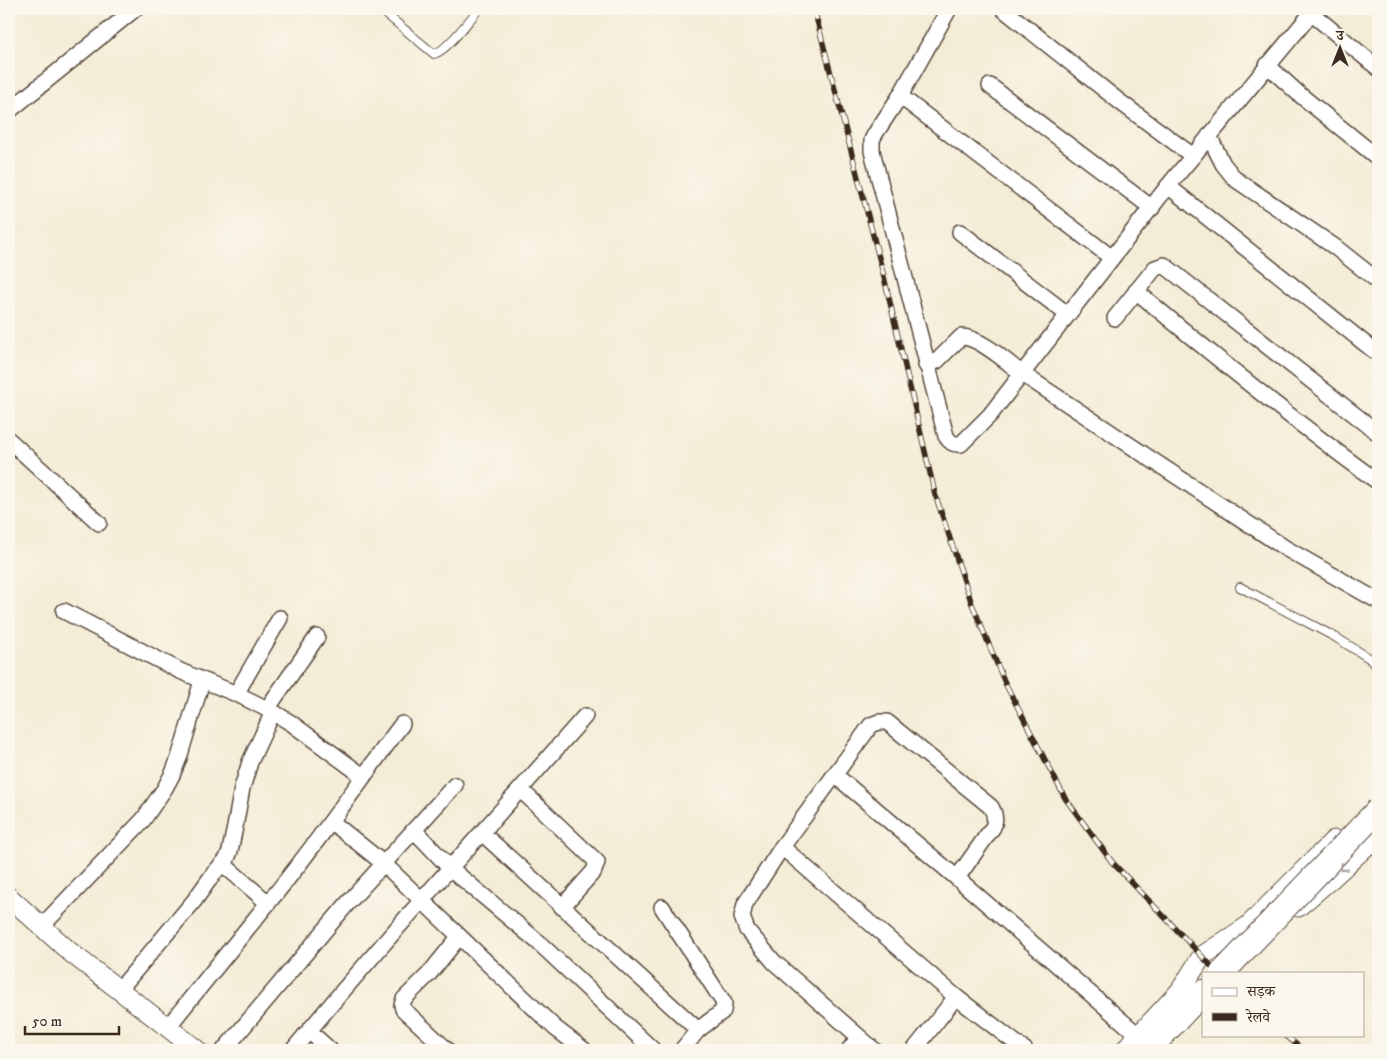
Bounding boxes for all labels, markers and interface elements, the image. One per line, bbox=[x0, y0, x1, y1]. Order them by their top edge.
north arrow bbox=[1314, 22, 1364, 72]
text: उ bbox=[1335, 27, 1344, 45]
one-way arrow bbox=[1340, 862, 1349, 871]
legend bbox=[1202, 972, 1364, 1036]
text: सड़क bbox=[1246, 982, 1276, 1001]
scale bar bbox=[25, 1004, 119, 1036]
text: रेलवे bbox=[1245, 1008, 1271, 1027]
text: 50 m bbox=[32, 1012, 62, 1031]

